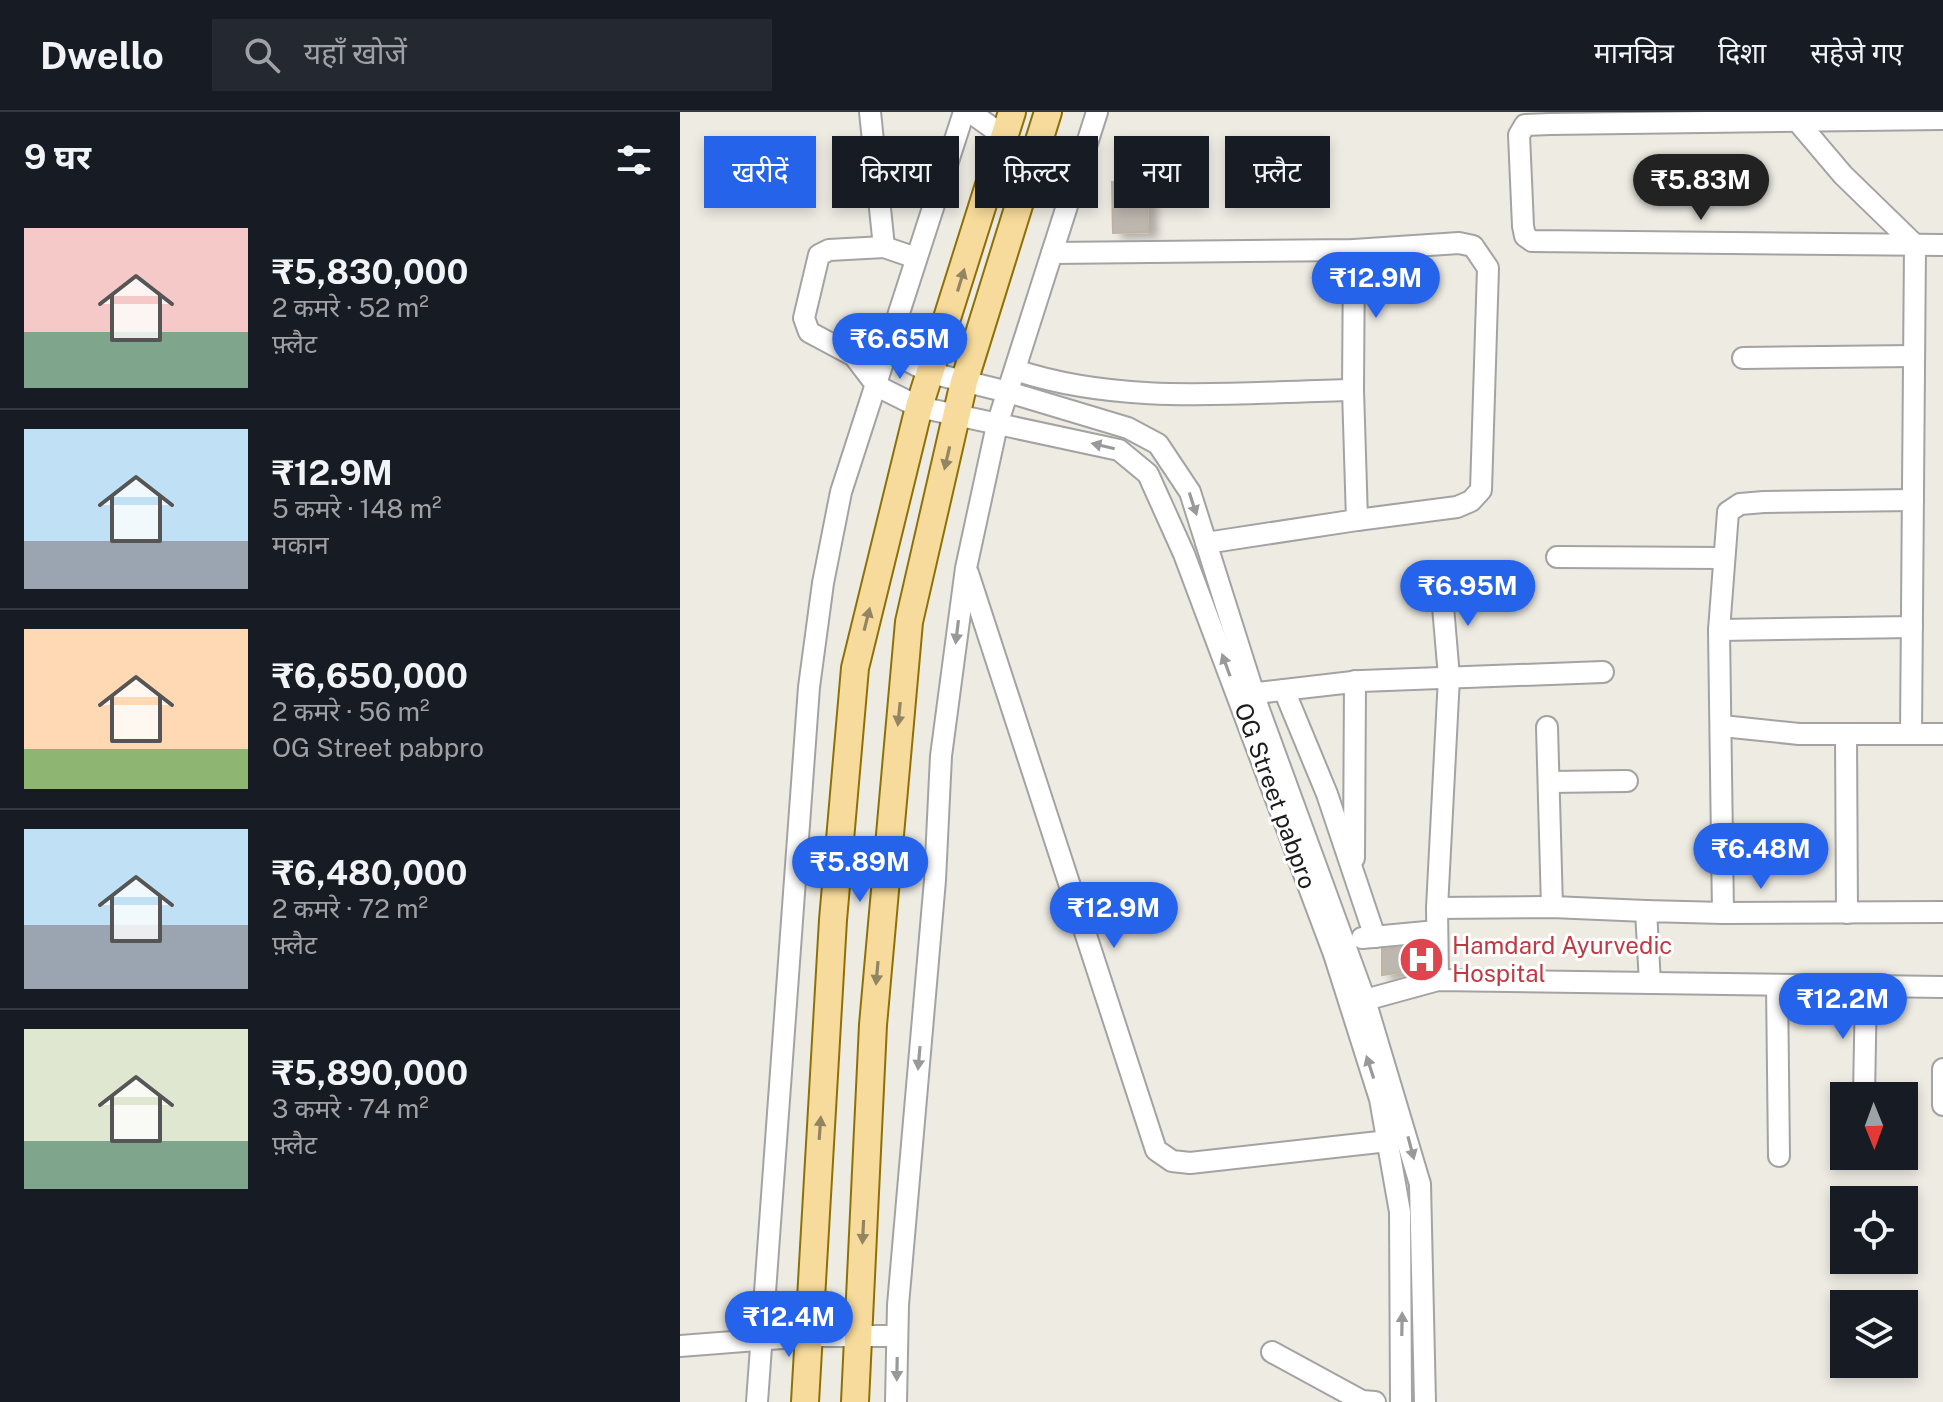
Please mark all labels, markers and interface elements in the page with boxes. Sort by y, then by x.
search box [212,19,772,91]
text: Dwello [40,33,164,78]
icon: search [240,33,284,77]
text: यहाँ खोजें [304,35,407,71]
text: मानचित्र [1594,36,1674,69]
text: दिशा [1718,36,1766,69]
text: सहेजे गए [1810,36,1903,69]
chip: खरीदें [704,136,816,208]
chip: किराया [832,136,959,208]
chip: फ़िल्टर [975,136,1098,208]
chip: नया [1114,136,1209,208]
chip: फ़्लैट [1225,136,1330,208]
text: 9 घर [24,137,91,177]
icon: filters [612,138,656,182]
pin: ₹5.83M [1636,154,1766,222]
text: ₹5.83M [1651,164,1751,195]
text: ₹5,830,000 [272,252,468,292]
pin: ₹12.9M [1311,252,1441,320]
icon: home [88,260,184,356]
text: ₹12.9M [1330,262,1422,293]
one-way arrow [955,267,968,291]
text: 2 कमरे · 52 m² [272,292,429,323]
pin: ₹6.65M [835,313,965,381]
text: ₹6.65M [850,323,950,354]
text: फ़्लैट [272,328,317,359]
one-way arrow [1091,439,1116,452]
one-way arrow [940,446,953,471]
text: ₹12.9M [272,453,393,493]
icon: home [88,461,184,557]
one-way arrow [1188,492,1200,516]
text: 5 कमरे · 148 m² [272,493,442,524]
text: मकान [272,529,329,560]
pin: ₹6.95M [1403,560,1533,628]
text: ₹6.95M [1418,570,1518,601]
one-way arrow [861,607,874,632]
one-way arrow [950,620,963,645]
one-way arrow [1219,652,1232,676]
text: ₹6,650,000 [272,656,468,696]
icon: home [88,661,184,757]
text: 2 कमरे · 56 m² [272,696,430,727]
street label: OG Street pabpro [1229,699,1323,892]
one-way arrow [893,701,906,726]
text: OG Street pabpro [272,732,484,763]
pin: ₹6.48M [1696,823,1826,891]
text: ₹6.48M [1711,833,1811,864]
pin: ₹5.89M [795,836,925,904]
text: ₹5.89M [810,846,910,877]
text: ₹6,480,000 [272,853,468,893]
icon: home [88,861,184,957]
pin: ₹12.9M [1049,882,1179,950]
text: ₹12.9M [1068,892,1160,923]
text: 2 कमरे · 72 m² [272,893,428,924]
text: फ़्लैट [272,929,317,960]
place label: Hamdard Ayurvedic Hospital [1452,931,1672,987]
hospital icon: Hamdard Ayurvedic Hospital [1397,936,1445,984]
one-way arrow [870,961,883,986]
pin: ₹12.2M [1778,973,1908,1041]
text: ₹12.2M [1797,983,1889,1014]
one-way arrow [912,1046,925,1071]
text: ₹5,890,000 [272,1053,468,1093]
one-way arrow [1363,1055,1376,1079]
icon: home [88,1061,184,1157]
north arrow [1830,1082,1918,1170]
map controls [1830,1082,1918,1378]
text: 3 कमरे · 74 m² [272,1093,429,1124]
one-way arrow [814,1115,827,1140]
text: फ़्लैट [272,1129,317,1160]
one-way arrow [1405,1135,1417,1160]
button: locate [1830,1186,1918,1274]
one-way arrow [857,1220,870,1245]
button: layers [1830,1290,1918,1378]
pin: ₹12.4M [724,1291,854,1359]
text: ₹12.4M [743,1301,835,1332]
one-way arrow [1396,1311,1408,1336]
one-way arrow [891,1357,903,1382]

